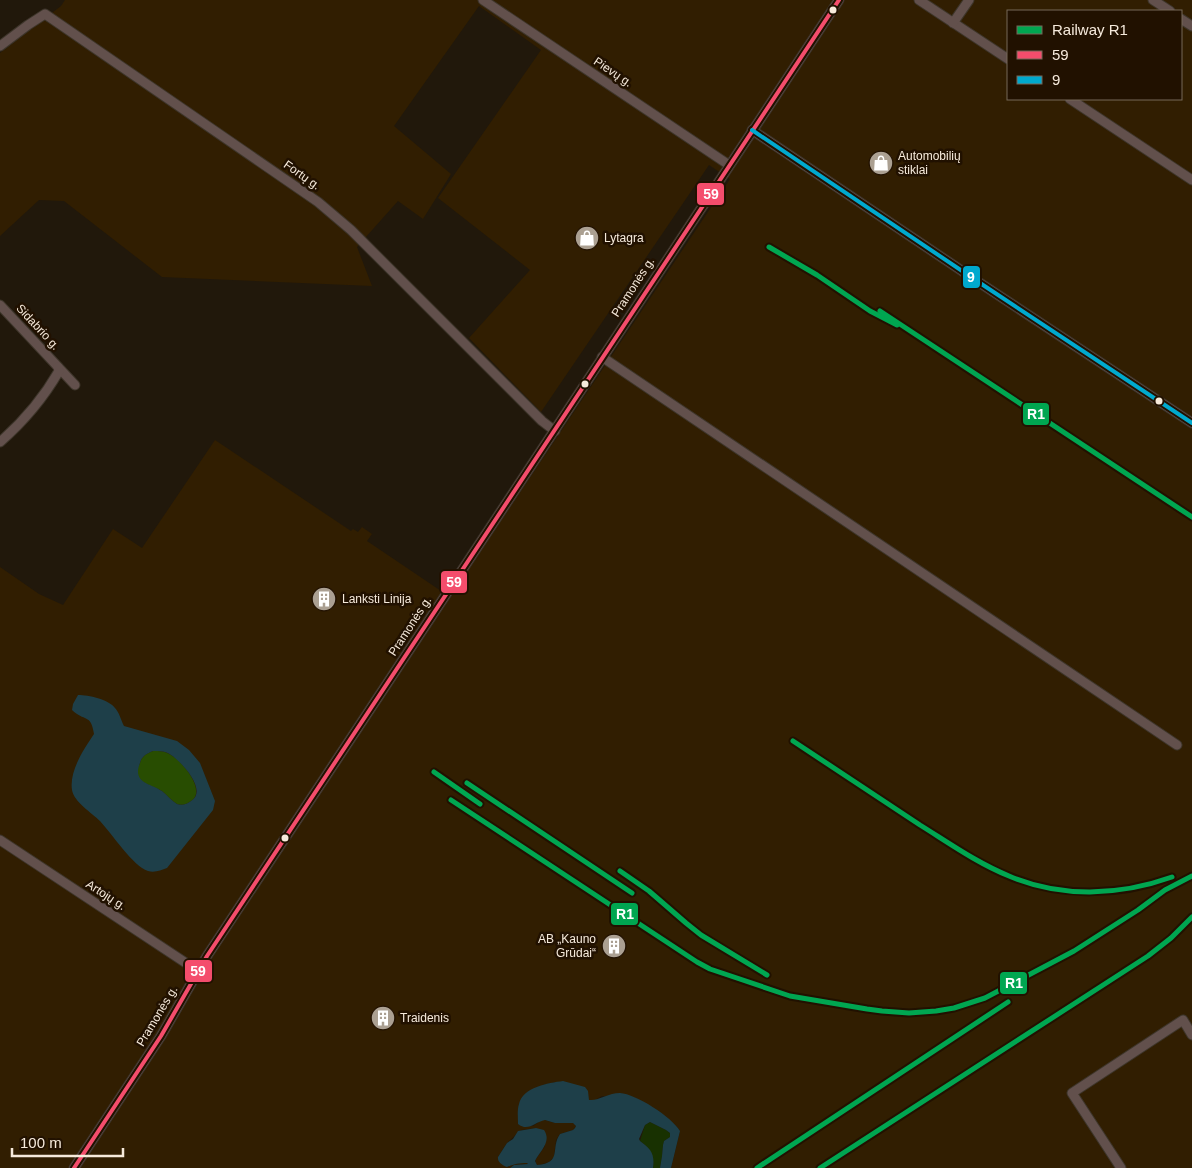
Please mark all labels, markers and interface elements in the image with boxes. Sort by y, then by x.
unlabelled marker [828,5,838,15]
legend [1007,10,1182,100]
text: Railway R1 [1052,21,1128,38]
text: 59 [1052,46,1069,63]
street label: Pievų g. [591,54,635,90]
text: 9 [1052,71,1060,88]
place label: Automobilių stiklai [898,149,961,177]
shop icon: Automobilių stiklai [868,150,894,176]
street label: Fortų g. [281,157,323,193]
line badge: 59 [696,182,725,206]
text: 59 [703,186,719,202]
shop icon: Lytagra [574,225,600,251]
place label: Lytagra [604,231,644,245]
street label: Pramonės g. [609,255,657,319]
line badge: 9 [962,265,981,289]
text: 9 [967,269,975,285]
street label: Sidabrio g. [13,301,63,353]
unlabelled marker [580,379,590,389]
unlabelled marker [1154,396,1164,406]
line badge: R1 [1022,402,1050,426]
text: R1 [1027,406,1045,422]
line badge: 59 [440,570,468,594]
text: 59 [446,574,462,590]
building icon: Lanksti Linija [311,586,337,612]
place label: Lanksti Linija [342,592,412,606]
street label: Pramonės g. [386,594,434,658]
unlabelled marker [280,833,290,843]
street label: Artojų g. [83,877,129,913]
line badge: R1 [610,902,639,926]
text: R1 [616,906,634,922]
place label: AB „Kauno Grūdai“ [538,932,596,960]
building icon: AB „Kauno Grūdai“ [601,933,627,959]
line badge: 59 [184,959,213,983]
text: 59 [190,963,206,979]
line badge: R1 [999,971,1028,995]
text: R1 [1005,975,1023,991]
street label: Pramonės g. [133,983,181,1049]
building icon: Traidenis [370,1005,396,1031]
place label: Traidenis [400,1011,449,1025]
scale bar [12,1126,124,1158]
text: 100 m [20,1134,62,1151]

